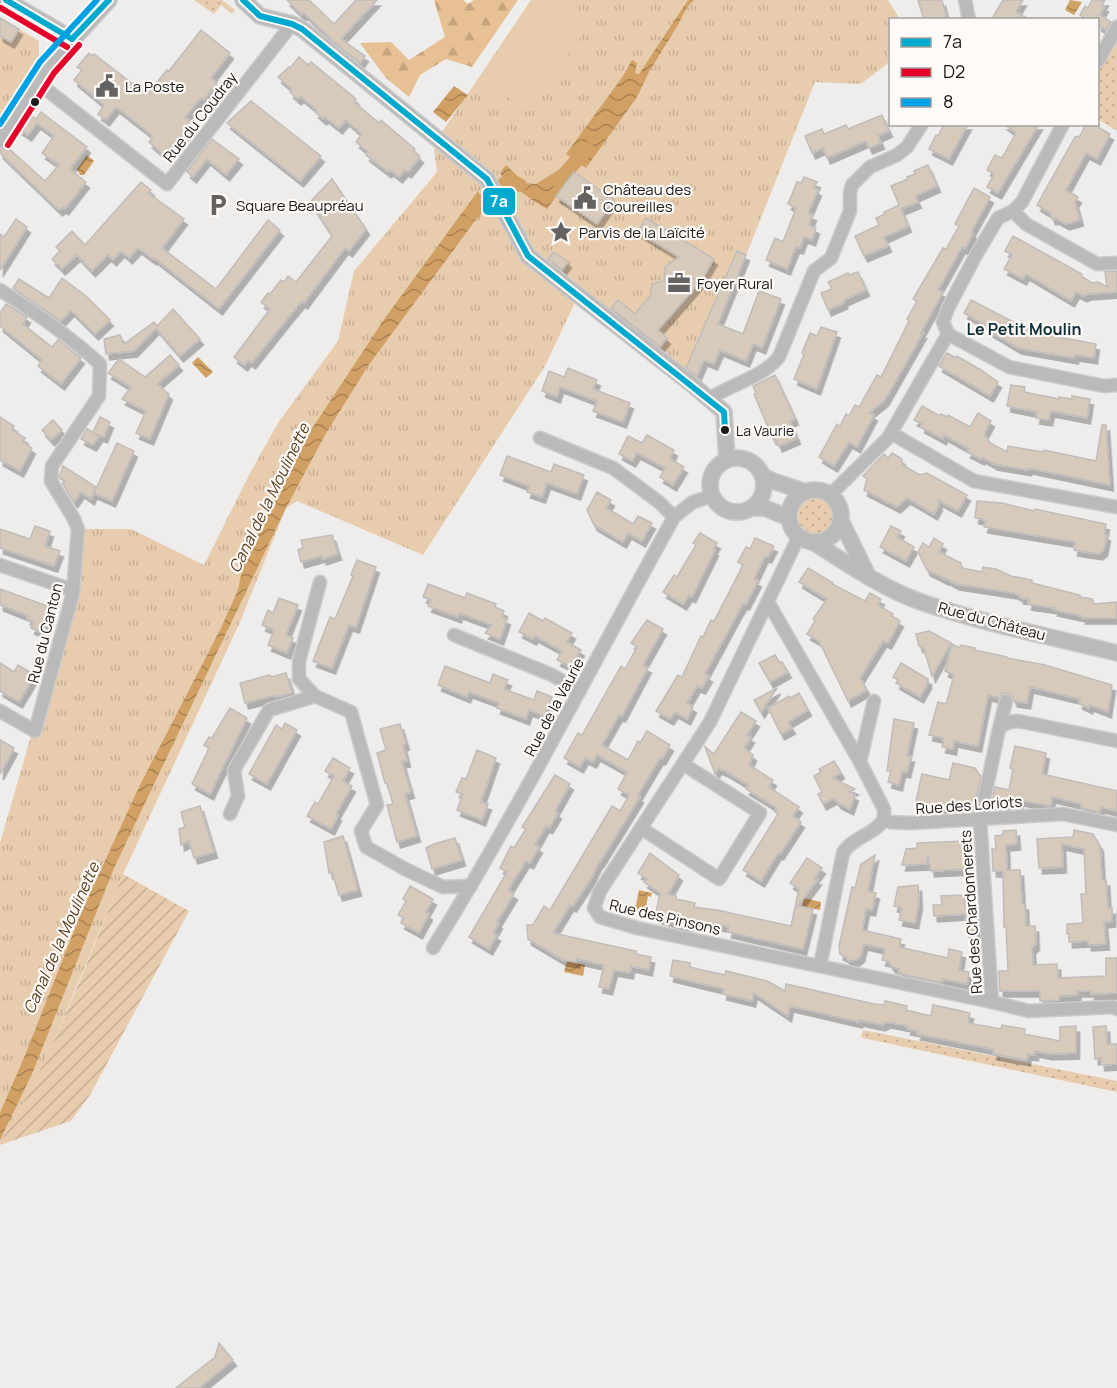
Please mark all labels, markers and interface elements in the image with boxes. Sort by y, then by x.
legend [889,18,1099,126]
text: 7a [943,29,962,53]
text: D2 [943,59,965,83]
street label: Rue du Coudray [158,67,242,167]
public building icon: La Poste [94,73,120,99]
place label: La Poste [125,76,184,97]
text: 8 [943,89,953,113]
unlabelled marker [29,96,41,108]
place label: Château des Coureilles [603,179,691,217]
public building icon: Château des Coureilles [572,185,598,211]
line badge: 7a [482,187,516,216]
text: 7a [490,190,508,212]
parking icon: Square Beaupréau [205,192,231,218]
place label: Square Beaupréau [236,195,364,216]
place icon: Parvis de la Laïcité [548,219,574,245]
place label: Parvis de la Laïcité [579,222,705,243]
office icon: Foyer Rural [666,270,692,296]
place label: Foyer Rural [697,273,773,294]
district label: Le Petit Moulin [966,318,1082,340]
water label: Canal de la Moulinette [223,418,315,576]
place label: La Vaurie [736,421,794,440]
marker: La Vaurie [719,424,731,436]
street label: Rue du Canton [22,581,68,685]
street label: Rue du Château [936,597,1048,645]
street label: Rue de la Vaurie [519,654,589,760]
street label: Rue des Loriots [915,791,1023,819]
street label: Rue des Chardonnerets [955,829,987,995]
water label: Canal de la Moulinette [18,857,105,1017]
street label: Rue des Pinsons [607,894,723,940]

